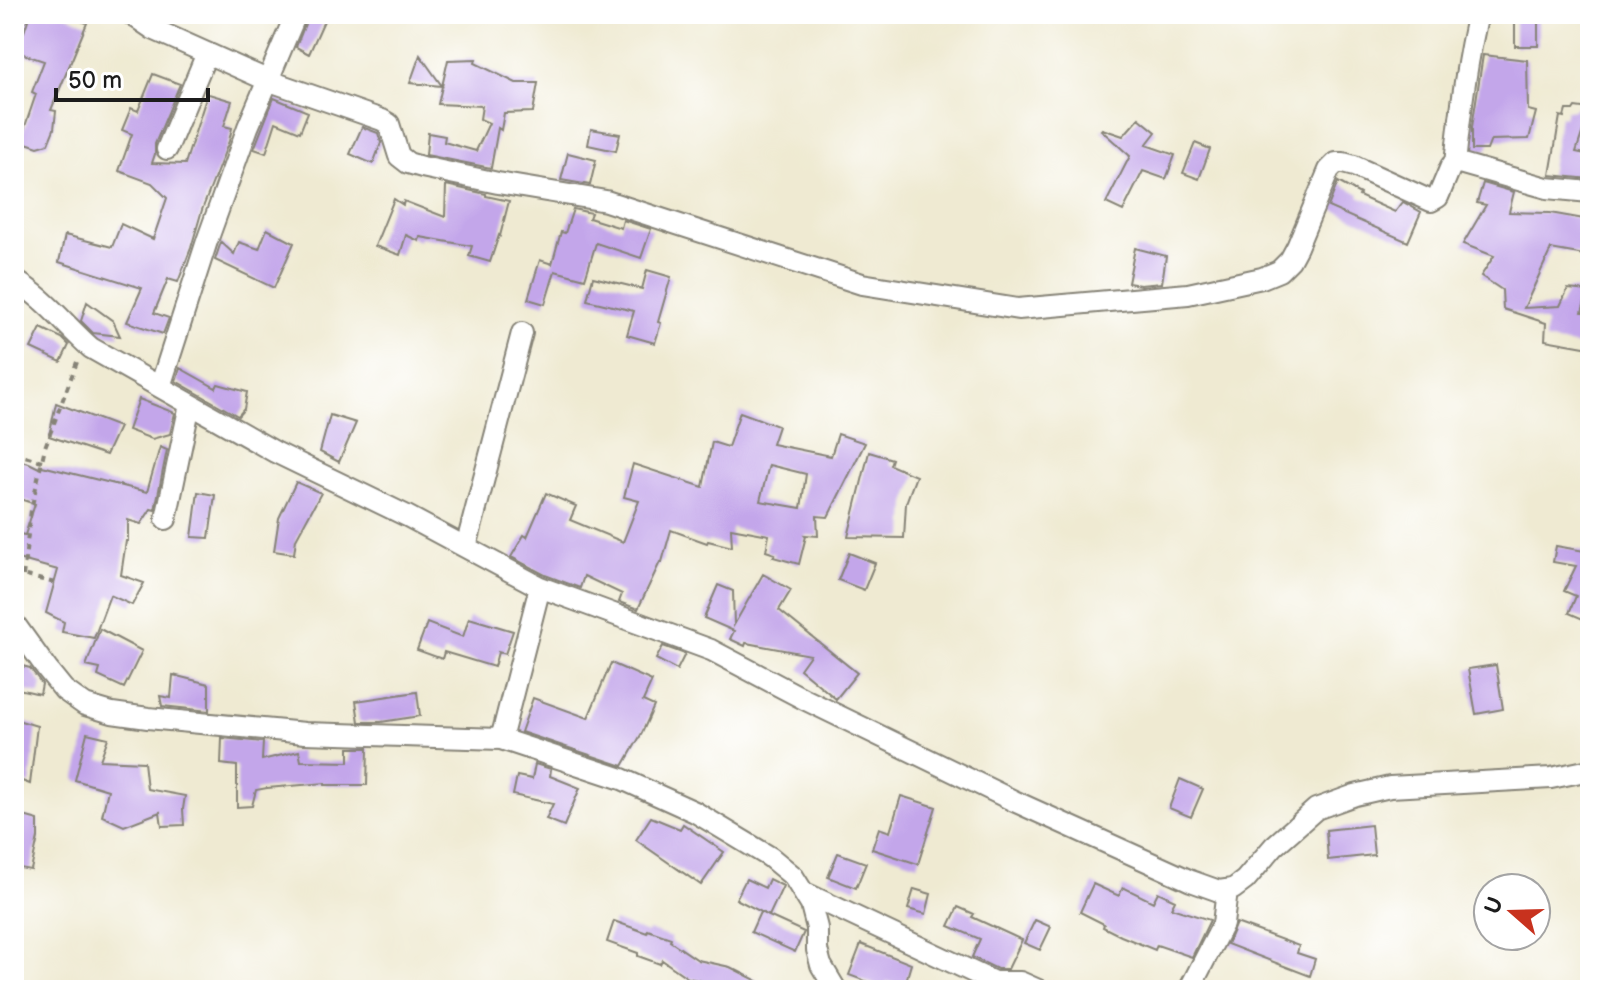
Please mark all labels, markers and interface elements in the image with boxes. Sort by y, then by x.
scale bar [56,52,208,102]
text: 50 m [68,66,122,95]
north arrow [1472,872,1552,952]
text: U [1479,894,1510,918]

